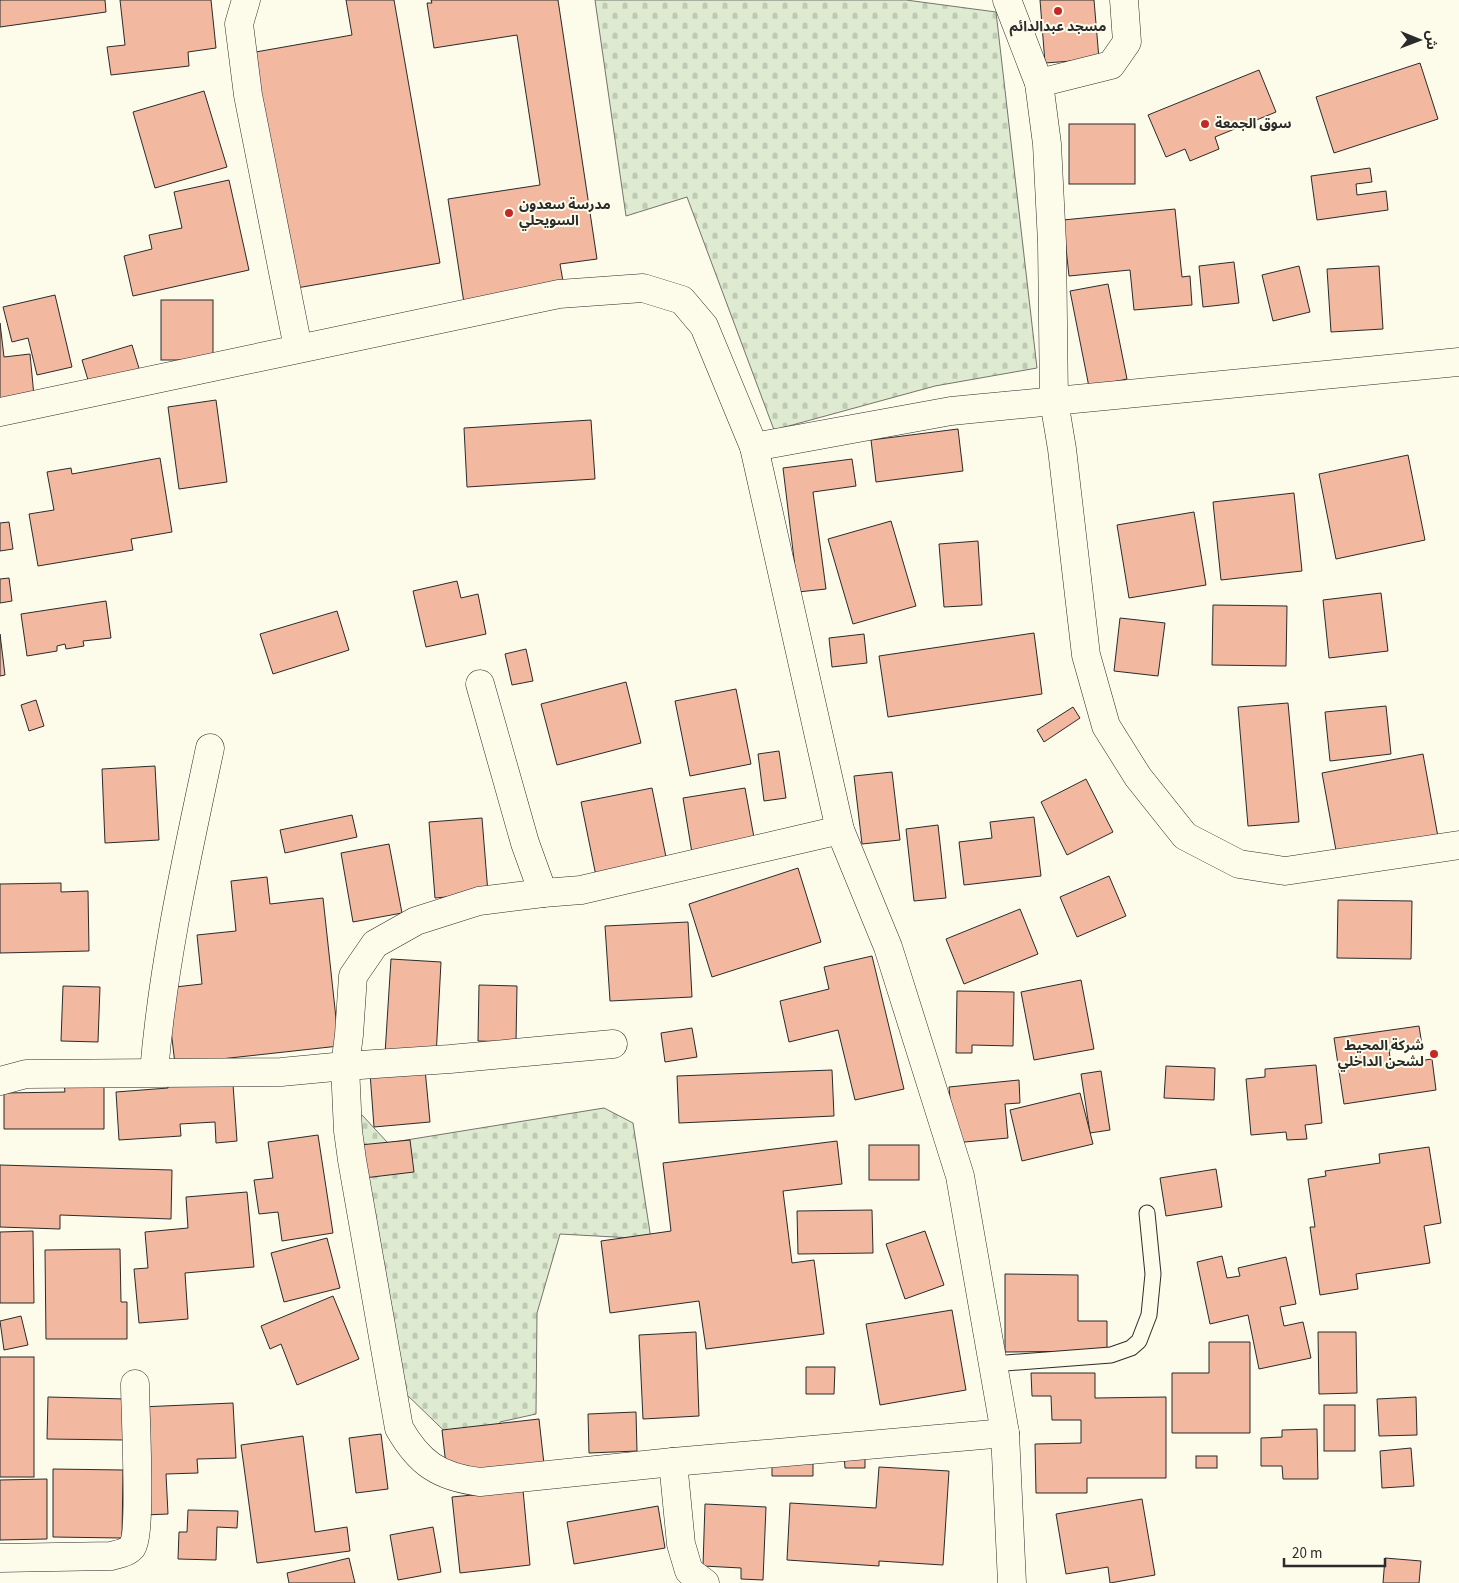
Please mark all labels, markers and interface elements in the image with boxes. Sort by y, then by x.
marker: مسجد عبدالدائم [1052,5,1064,17]
north arrow [1394,15,1444,65]
place label: مسجد عبدالدائم [1009,17,1107,37]
text: ش [1421,30,1441,50]
place label: سوق الجمعة [1215,114,1291,134]
marker: سوق الجمعة [1199,118,1211,130]
place label: مدرسة سعدون السويحلي [519,195,611,231]
marker: مدرسة سعدون السويحلي [503,207,515,219]
place label: شركة المحيط لشحن الداخلي [1338,1036,1424,1072]
marker: شركة المحيط لشحن الداخلي [1428,1048,1440,1060]
scale bar [1284,1536,1385,1568]
text: 20 m [1292,1543,1322,1564]

